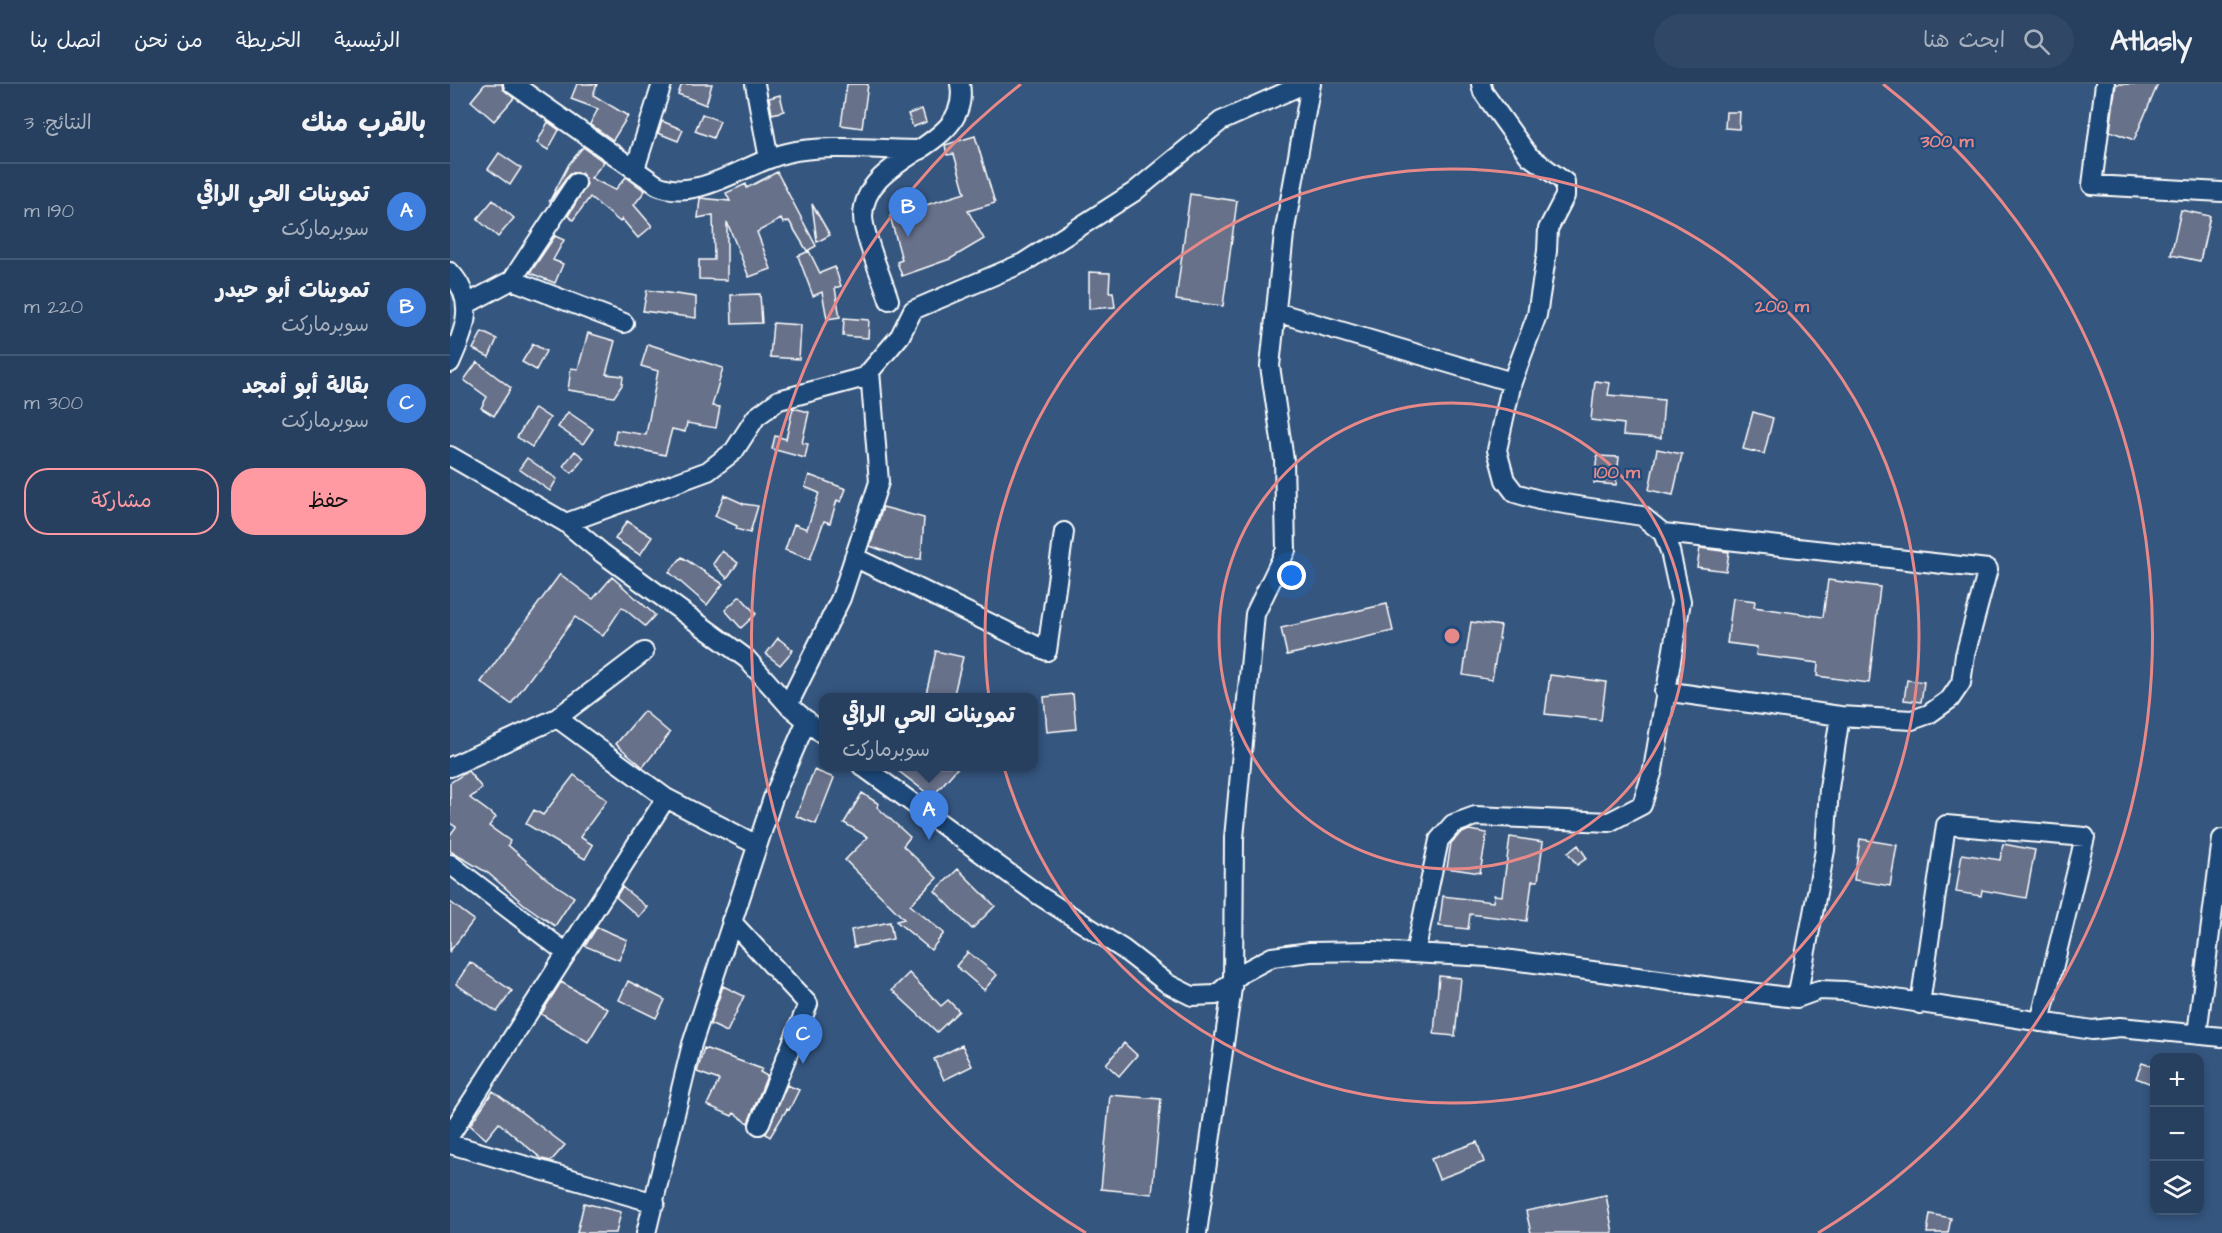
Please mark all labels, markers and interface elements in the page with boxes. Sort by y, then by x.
search box [1654,14,2074,68]
text: Atlasly [2110,22,2192,61]
text: ابحث هنا [1923,25,2005,56]
icon: search [2020,25,2053,58]
text: اتصل بنا [30,26,101,55]
text: من نحن [134,26,203,55]
text: الخريطة [236,26,301,55]
text: الرئيسية [334,26,400,55]
text: بالقرب منك [302,105,426,141]
text: النتائج: 3 [24,109,92,137]
text: 300 m [1919,129,1975,154]
text: تموينات الحي الراقي [196,179,369,210]
pin: B [888,188,928,237]
text: 190 m [24,197,74,225]
text: A [400,197,413,225]
text: سوبرماركت [281,215,369,243]
text: تموينات أبو حيدر [216,275,369,306]
text: 220 m [24,293,83,321]
text: B [399,293,414,321]
text: 200 m [1754,294,1810,319]
text: سوبرماركت [281,311,369,339]
text: بقالة أبو أمجد [242,371,369,402]
text: 300 m [24,389,83,417]
text: C [399,389,414,417]
text: سوبرماركت [281,407,369,435]
text: 100 m [1594,460,1641,485]
button: مشاركة [24,468,219,535]
button: حفظ [231,468,426,535]
your location [1277,561,1306,590]
centre of rings [1442,626,1462,646]
popup [819,693,1038,771]
text: تموينات الحي الراقي [842,700,1015,731]
text: سوبرماركت [842,736,930,764]
pin: A [910,790,948,840]
pin: C [784,1014,822,1064]
map controls [2150,1053,2204,1215]
button: + [2150,1053,2204,1107]
button: − [2150,1107,2204,1161]
button: layers [2150,1161,2204,1215]

